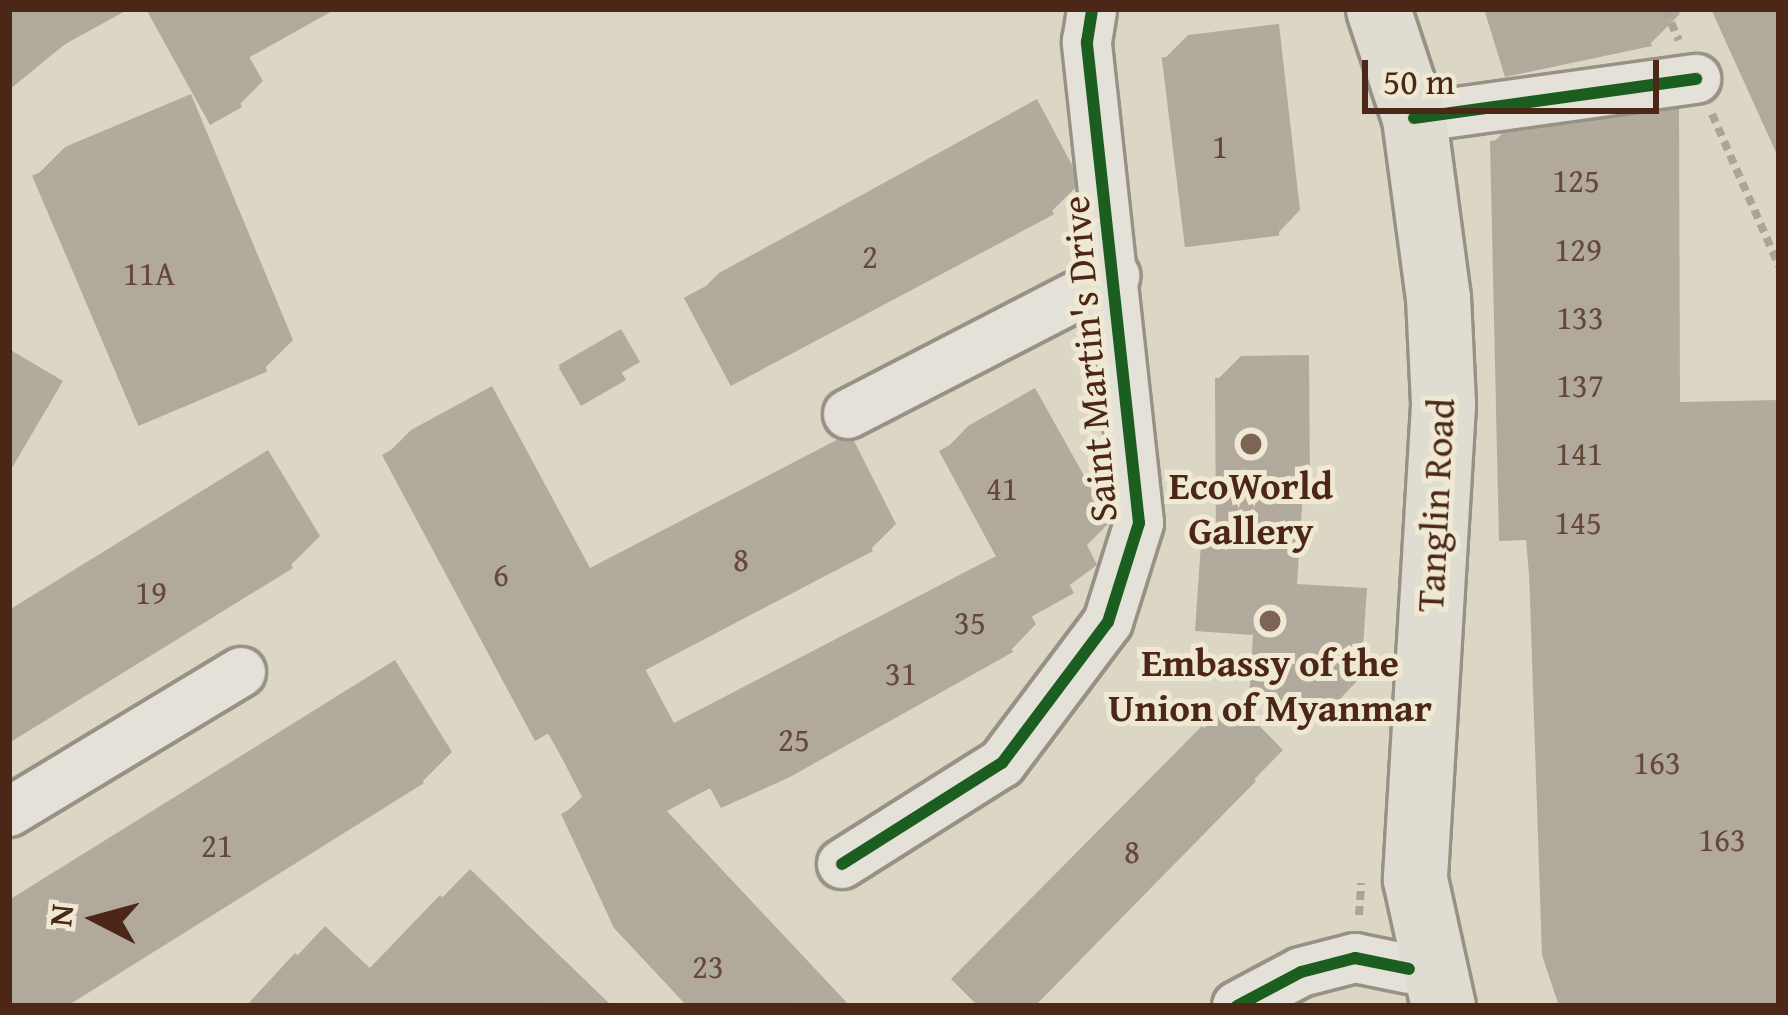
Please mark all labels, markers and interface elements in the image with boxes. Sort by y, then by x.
scale bar [1368,36,1665,110]
text: 50 m [1383,54,1455,107]
house number: 1 [1212,127,1228,167]
house number: 125 [1552,161,1600,201]
street label: Saint Martin's Drive [1051,194,1127,524]
house number: 129 [1554,230,1602,270]
house number: 2 [862,237,878,277]
house number: 11A [123,254,175,294]
house number: 133 [1556,298,1604,338]
house number: 137 [1556,366,1604,406]
street label: Tanglin Road [1406,397,1464,613]
marker: EcoWorld Gallery [1238,431,1264,457]
house number: 141 [1555,434,1603,474]
place label: EcoWorld Gallery [1169,463,1333,554]
house number: 41 [986,469,1018,509]
house number: 145 [1554,503,1602,543]
house number: 8 [733,540,749,580]
house number: 6 [493,555,509,595]
house number: 19 [135,573,167,613]
house number: 35 [954,603,986,643]
marker: Embassy of the Union of Myanmar [1257,608,1283,634]
place label: Embassy of the Union of Myanmar [1108,640,1432,731]
house number: 31 [885,654,917,694]
house number: 25 [778,720,810,760]
house number: 163 [1633,743,1681,783]
house number: 163 [1698,820,1746,860]
house number: 21 [201,826,233,866]
house number: 8 [1124,832,1140,872]
north arrow [36,859,156,979]
text: N [35,902,85,929]
house number: 23 [692,947,724,987]

